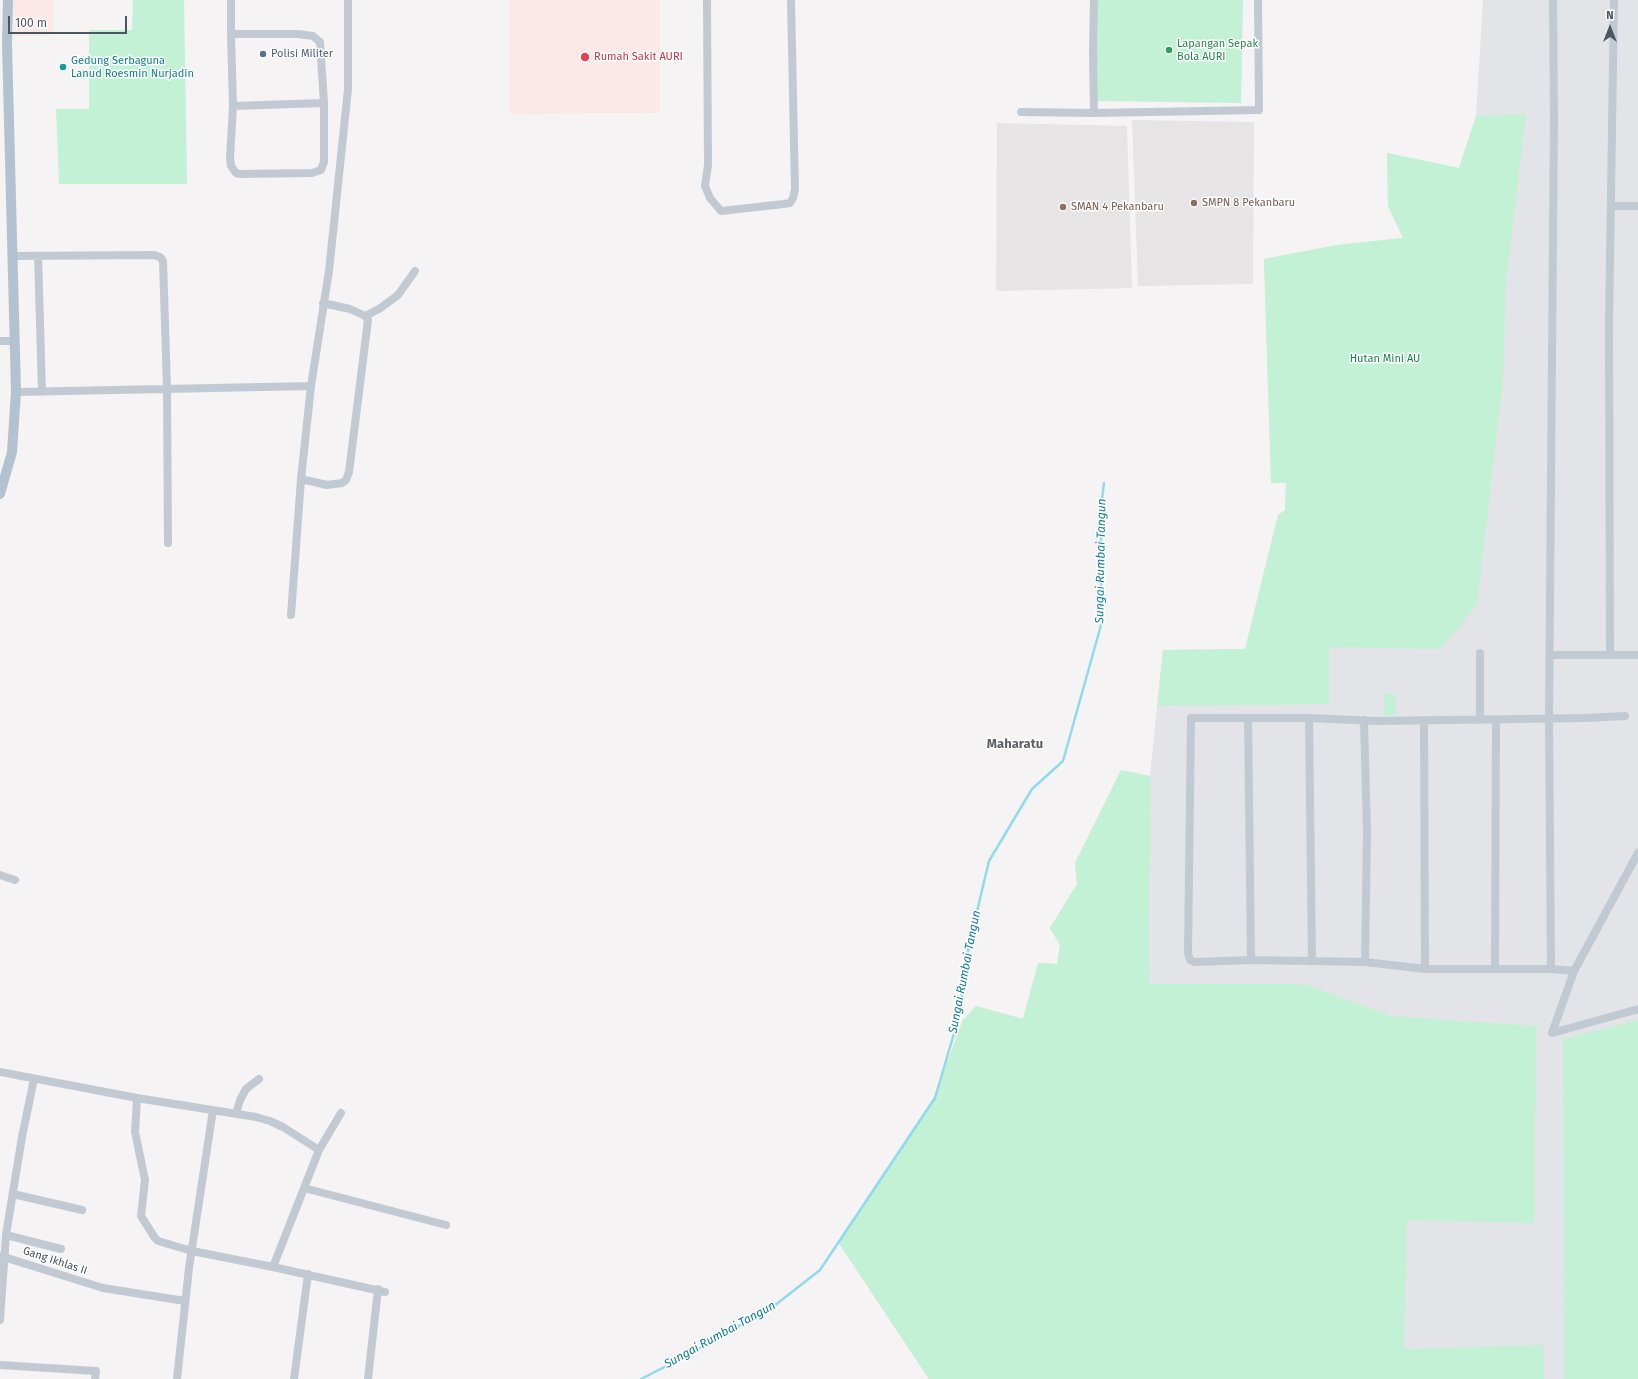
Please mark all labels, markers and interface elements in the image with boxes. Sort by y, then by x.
scale bar [10,8,129,34]
north arrow [1590,8,1630,48]
text: N [1606,9,1614,22]
text: 100 m [15,16,47,30]
place label: Lapangan Sepak Bola AURI [1177,37,1258,63]
marker: Lapangan Sepak Bola AURI [1164,45,1174,55]
place label: Polisi Militer [271,47,333,61]
marker: Polisi Militer [258,49,268,59]
place label: Rumah Sakit AURI [594,50,683,64]
marker: Rumah Sakit AURI [579,51,591,63]
place label: Gedung Serbaguna Lanud Roesmin Nurjadin [71,54,194,80]
marker: Gedung Serbaguna Lanud Roesmin Nurjadin [58,62,68,72]
place label: SMPN 8 Pekanbaru [1202,196,1295,210]
marker: SMPN 8 Pekanbaru [1189,198,1199,208]
place label: SMAN 4 Pekanbaru [1071,200,1164,214]
marker: SMAN 4 Pekanbaru [1058,202,1068,212]
park label: Hutan Mini AU [1350,352,1420,366]
water label: Sungai Rumbai Tangun [1093,498,1109,624]
district label: Maharatu [987,736,1043,752]
water label: Sungai Rumbai Tangun [946,909,984,1035]
street label: Gang Ikhlas II [21,1244,89,1278]
water label: Sungai Rumbai Tangun [662,1298,778,1372]

